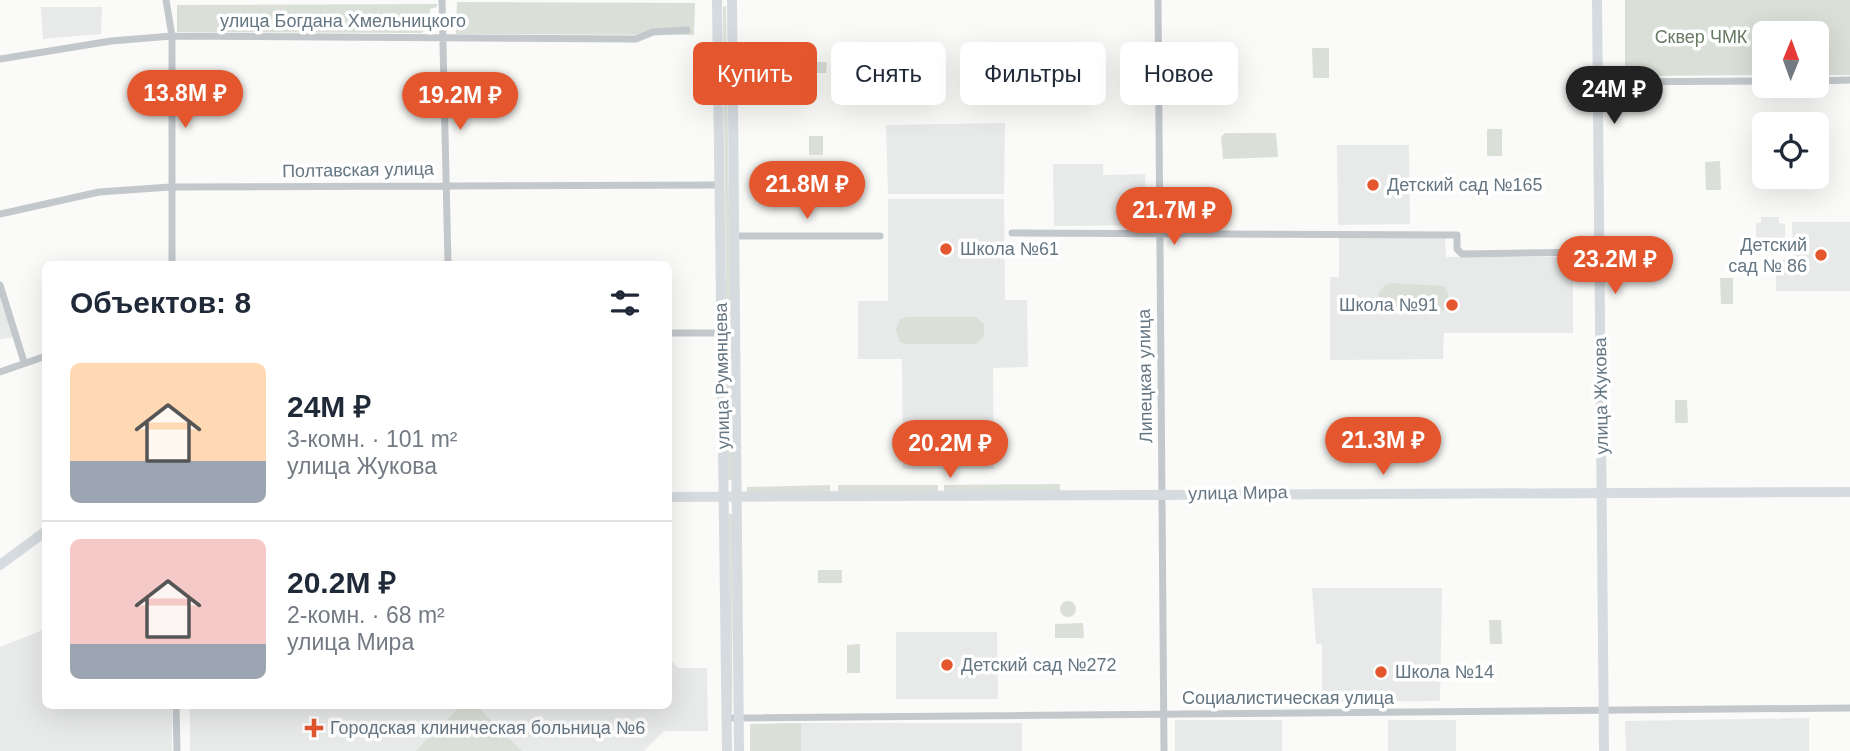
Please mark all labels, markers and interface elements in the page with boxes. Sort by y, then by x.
street label: улица Богдана Хмельницкого [220,11,466,31]
north arrow [1752,21,1829,98]
map controls [1752,21,1829,189]
park label: Сквер ЧМК [1655,27,1748,47]
chip: Купить [693,42,817,105]
chip: Снять [831,42,946,105]
chip: Фильтры [960,42,1106,105]
chip: Новое [1120,42,1238,105]
pin: 24M ₽ [1565,66,1663,126]
pin: 13.8M ₽ [120,71,250,130]
pin: 19.2M ₽ [395,72,525,132]
text: 24M ₽ [1582,76,1646,102]
text: 13.8M ₽ [143,80,227,106]
text: 19.2M ₽ [418,82,502,108]
button: locate [1752,112,1829,189]
street label: Полтавская улица [282,159,435,181]
pin: 21.8M ₽ [742,162,872,221]
text: 21.8M ₽ [765,171,849,197]
place label: Детский сад №165 [1387,175,1543,195]
marker: Детский сад №165 [1365,177,1381,193]
pin: 21.7M ₽ [1109,188,1239,247]
text: 21.7M ₽ [1132,197,1216,223]
place label: Детский сад № 86 [1728,235,1807,276]
pin: 23.2M ₽ [1550,236,1680,296]
place label: Школа №61 [960,239,1059,259]
marker: Школа №61 [938,241,954,257]
text: 23.2M ₽ [1573,246,1657,272]
marker: Детский сад № 86 [1813,247,1829,263]
icon: filters [606,284,644,322]
text: Объектов: 8 [70,286,251,319]
place label: Школа №91 [1339,295,1438,315]
marker: Школа №91 [1444,297,1460,313]
street label: улица Румянцева [711,301,733,450]
street label: Липецкая улица [1134,308,1156,443]
street label: улица Жукова [1590,336,1612,455]
text: 24M ₽ [287,390,371,423]
icon: home [126,391,210,475]
pin: 21.3M ₽ [1318,418,1448,477]
pin: 20.2M ₽ [885,420,1015,480]
text: 3-комн. · 101 m² [287,426,458,452]
text: 21.3M ₽ [1341,427,1425,453]
text: 20.2M ₽ [908,430,992,456]
text: улица Жукова [287,453,437,479]
street label: улица Мира [1188,482,1289,504]
text: 20.2M ₽ [287,566,396,599]
icon: home [126,567,210,651]
text: 2-комн. · 68 m² [287,602,445,628]
text: улица Мира [287,629,414,655]
place label: Детский сад №272 [961,655,1117,675]
marker: Детский сад №272 [939,657,955,673]
place label: Школа №14 [1395,662,1494,682]
marker: Школа №14 [1373,664,1389,680]
street label: Социалистическая улица [1182,688,1395,708]
marker: Городская клиническая больница №6 [304,718,324,738]
place label: Городская клиническая больница №6 [330,718,645,738]

